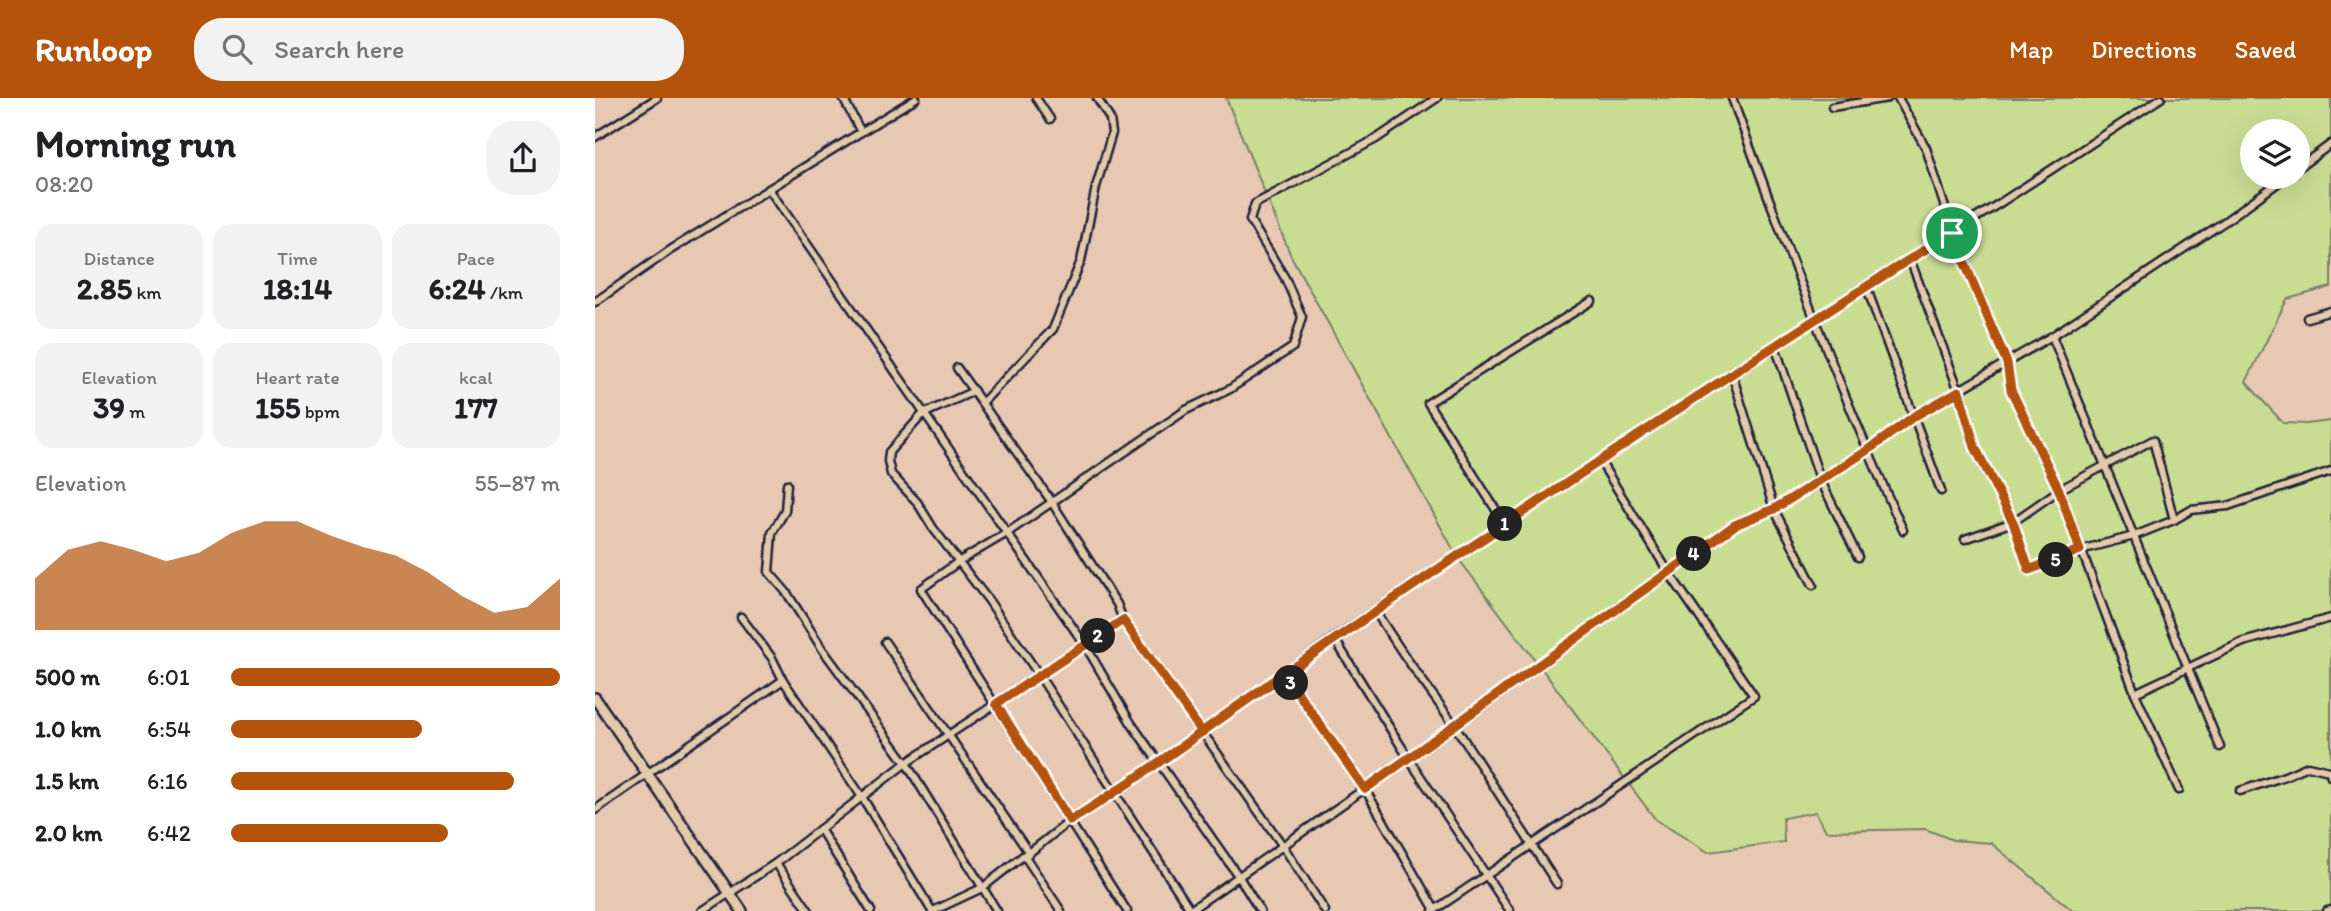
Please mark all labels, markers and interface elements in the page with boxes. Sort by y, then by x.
search box [194,18,684,81]
text: Runloop [35,30,152,69]
icon: search [218,30,256,68]
text: Search here [274,33,405,65]
text: Map [2009,35,2053,64]
text: Directions [2091,35,2197,64]
text: Saved [2235,35,2296,64]
map controls [2240,119,2310,189]
button: layers [2240,119,2310,189]
text: Morning run [35,121,236,167]
button: share [486,121,560,195]
text: 08:20 [35,170,94,198]
pin [1922,203,1982,263]
icon: arrive [1933,214,1971,252]
text: Distance [84,247,155,270]
text: Time [277,247,318,270]
text: Pace [457,247,495,270]
text: 2.85 [77,270,132,307]
text: 18:14 [263,270,332,307]
text: 6:24 [429,270,486,307]
text: km [132,281,162,304]
text: /km [486,281,523,304]
text: Elevation [81,366,157,389]
text: Heart rate [255,366,340,389]
text: kcal [459,366,493,389]
text: 39 [93,389,125,426]
text: 155 [255,389,300,426]
text: 177 [454,389,498,426]
text: m [125,400,145,423]
text: bpm [300,400,340,423]
text: Elevation [35,469,126,497]
text: 55–87 m [474,469,560,497]
pin: 1 [1487,506,1523,542]
text: 1 [1500,512,1509,535]
pin: 4 [1677,536,1711,572]
text: 4 [1688,542,1699,565]
pin: 5 [2039,542,2073,578]
text: 5 [2051,548,2060,571]
pin: 2 [1081,618,1115,654]
text: 2 [1093,624,1103,647]
text: 500 m [35,663,100,691]
text: 6:01 [147,663,190,691]
pin: 3 [1273,666,1309,700]
text: 3 [1285,671,1296,694]
text: 1.0 km [35,715,101,743]
text: 6:54 [147,715,191,743]
text: 1.5 km [35,767,99,795]
text: 6:16 [147,767,188,795]
text: 2.0 km [35,819,103,847]
text: 6:42 [147,819,191,847]

